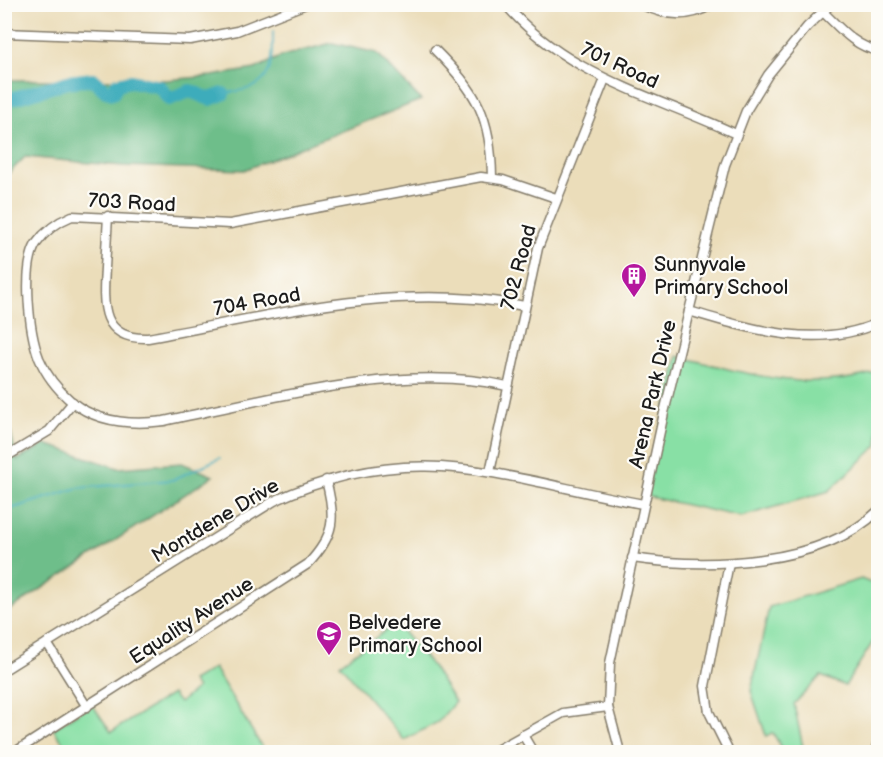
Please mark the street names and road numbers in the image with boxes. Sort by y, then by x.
street label: 701 Road [577,37,662,94]
street label: 703 Road [88,189,176,217]
street label: 702 Road [496,222,542,312]
street label: 704 Road [212,283,302,321]
street label: Arena Park Drive [624,318,682,471]
street label: Montdene Drive [147,473,284,568]
street label: Equality Avenue [125,572,258,670]

